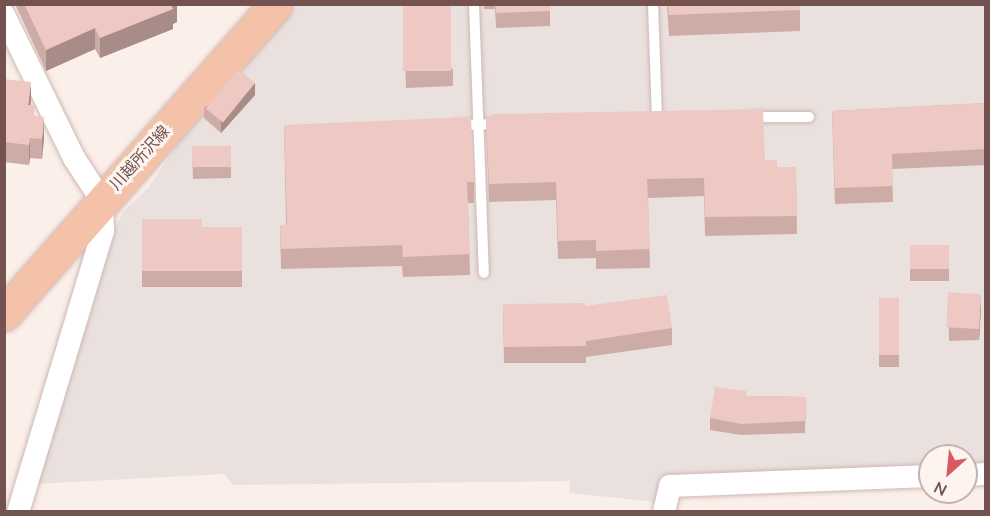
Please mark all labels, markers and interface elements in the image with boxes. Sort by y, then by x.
street label: 川越所沢線 [106,122,174,194]
north arrow [918,444,978,504]
text: N [930,476,951,501]

